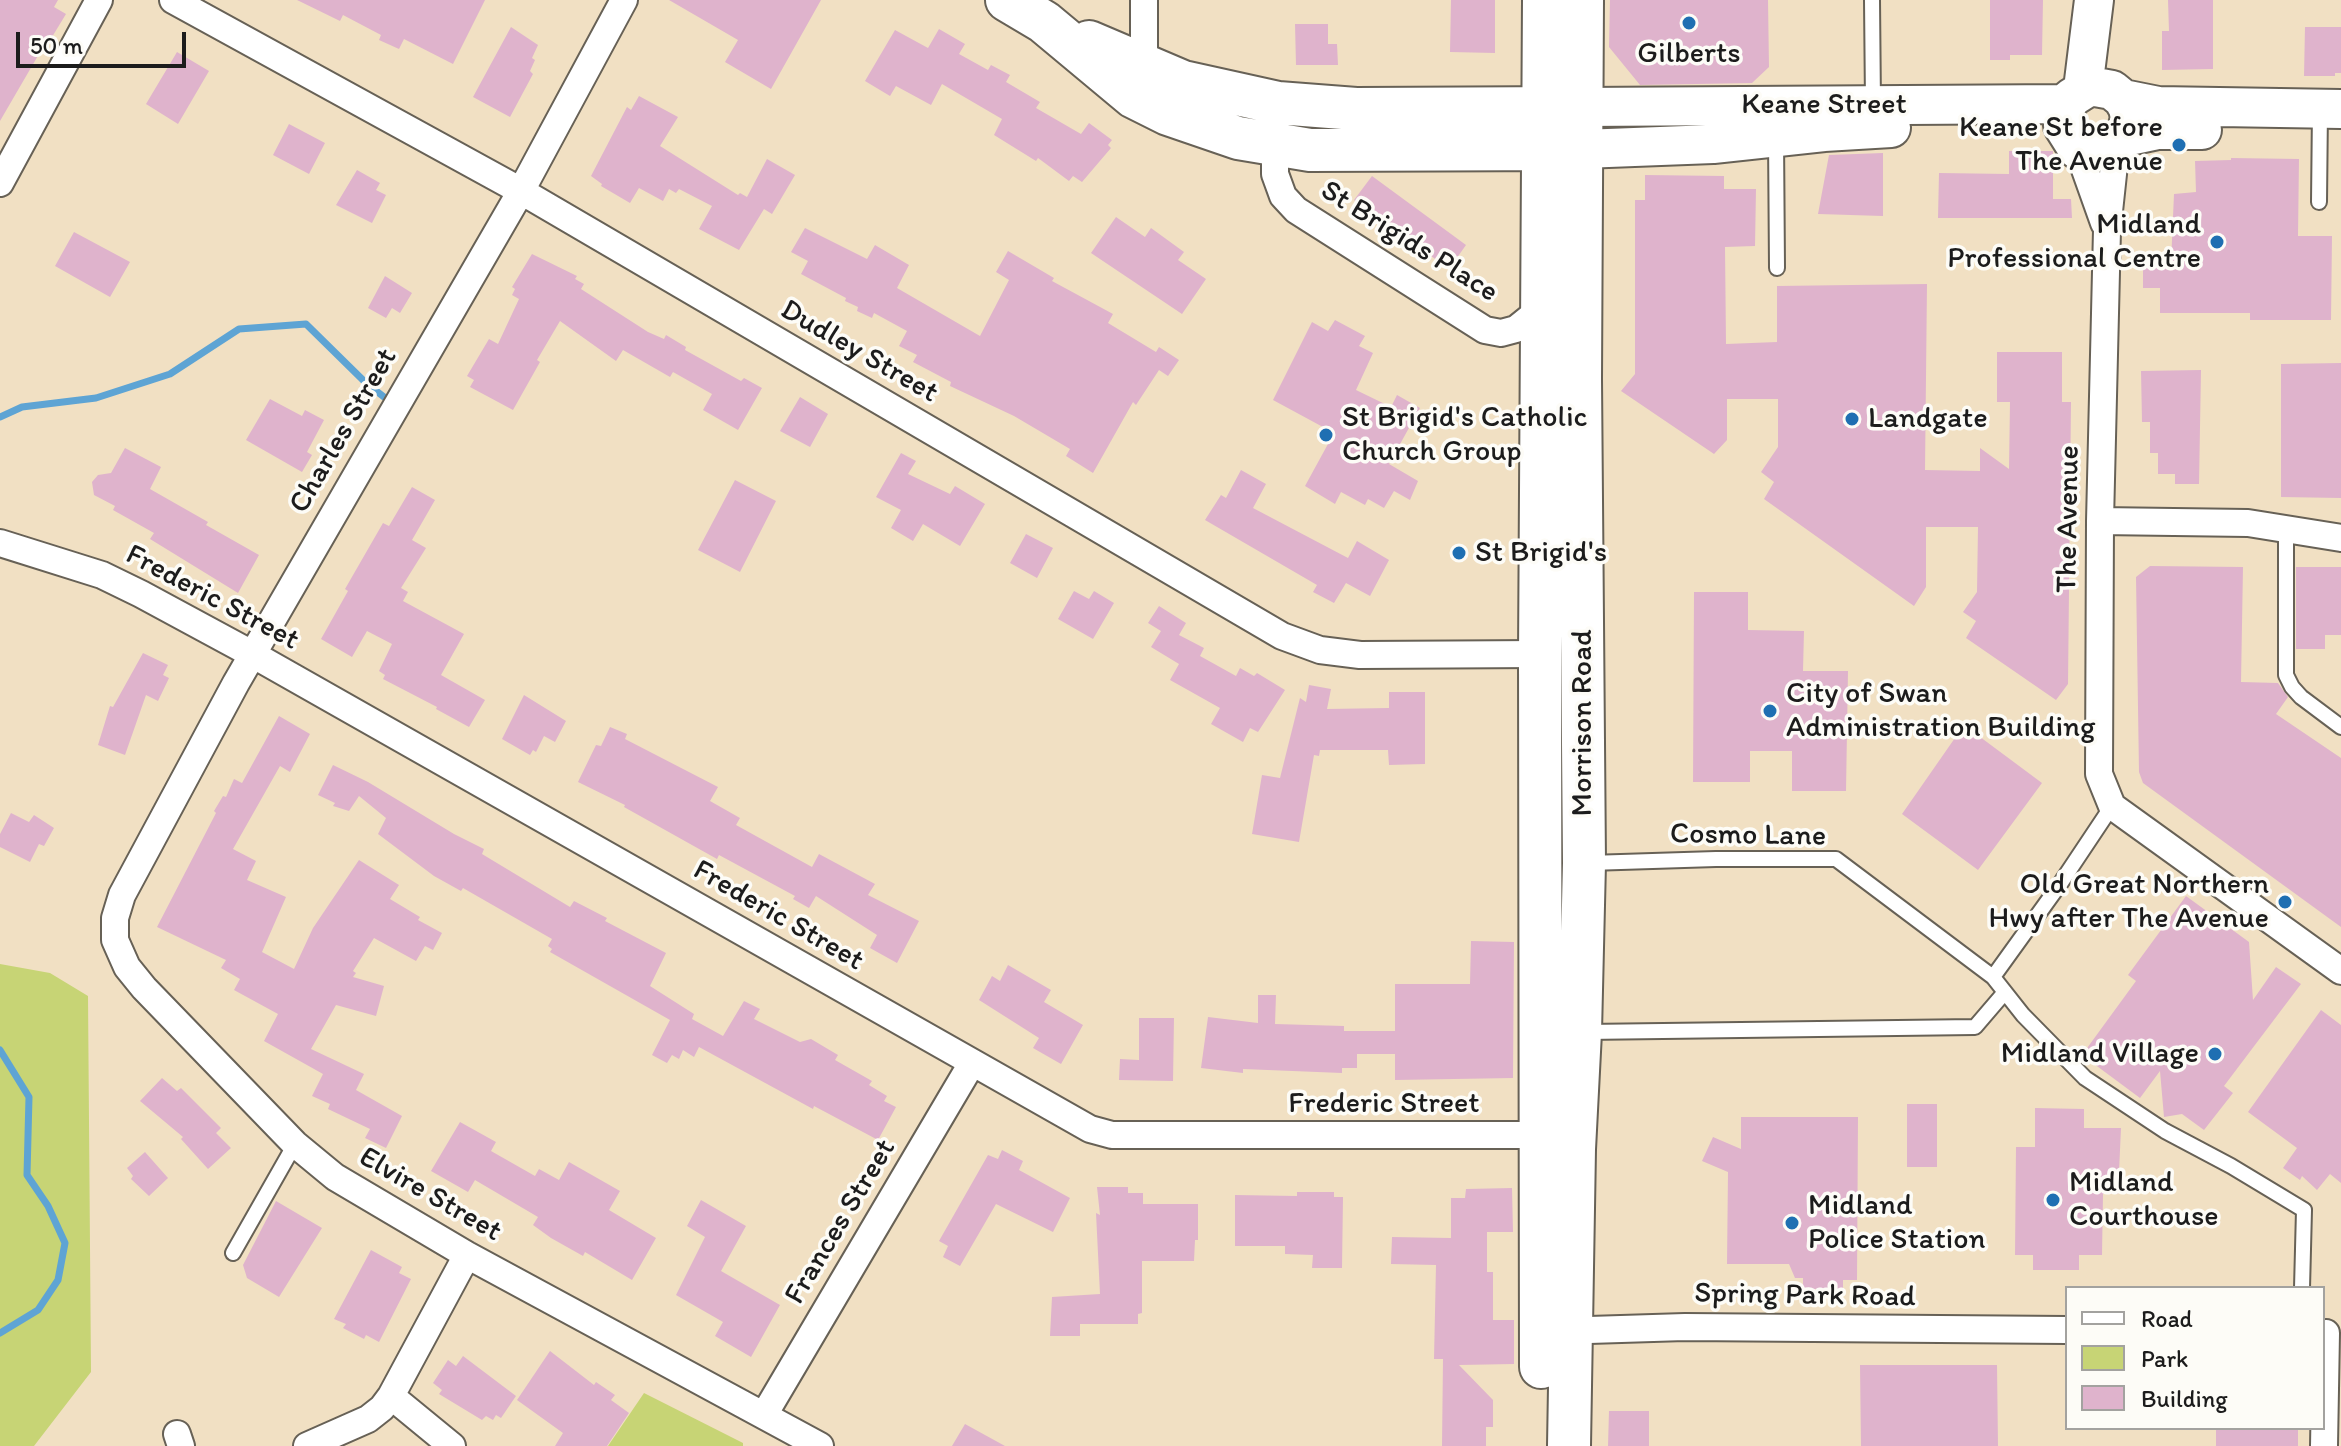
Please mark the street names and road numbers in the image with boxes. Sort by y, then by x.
street label: Keane Street [1741,87,1907,123]
street label: St Brigids Place [1314,173,1504,311]
street label: Dudley Street [774,292,944,412]
street label: Charles Street [282,342,406,520]
street label: The Avenue [2050,445,2088,593]
street label: Frederic Street [119,537,305,659]
street label: Morrison Road [1565,630,1601,816]
street label: Cosmo Lane [1670,817,1826,855]
street label: Frederic Street [686,853,870,979]
street label: Frederic Street [1288,1086,1480,1122]
street label: Frances Street [778,1133,904,1311]
street label: Elvire Street [352,1140,508,1250]
street label: Spring Park Road [1694,1276,1916,1316]

